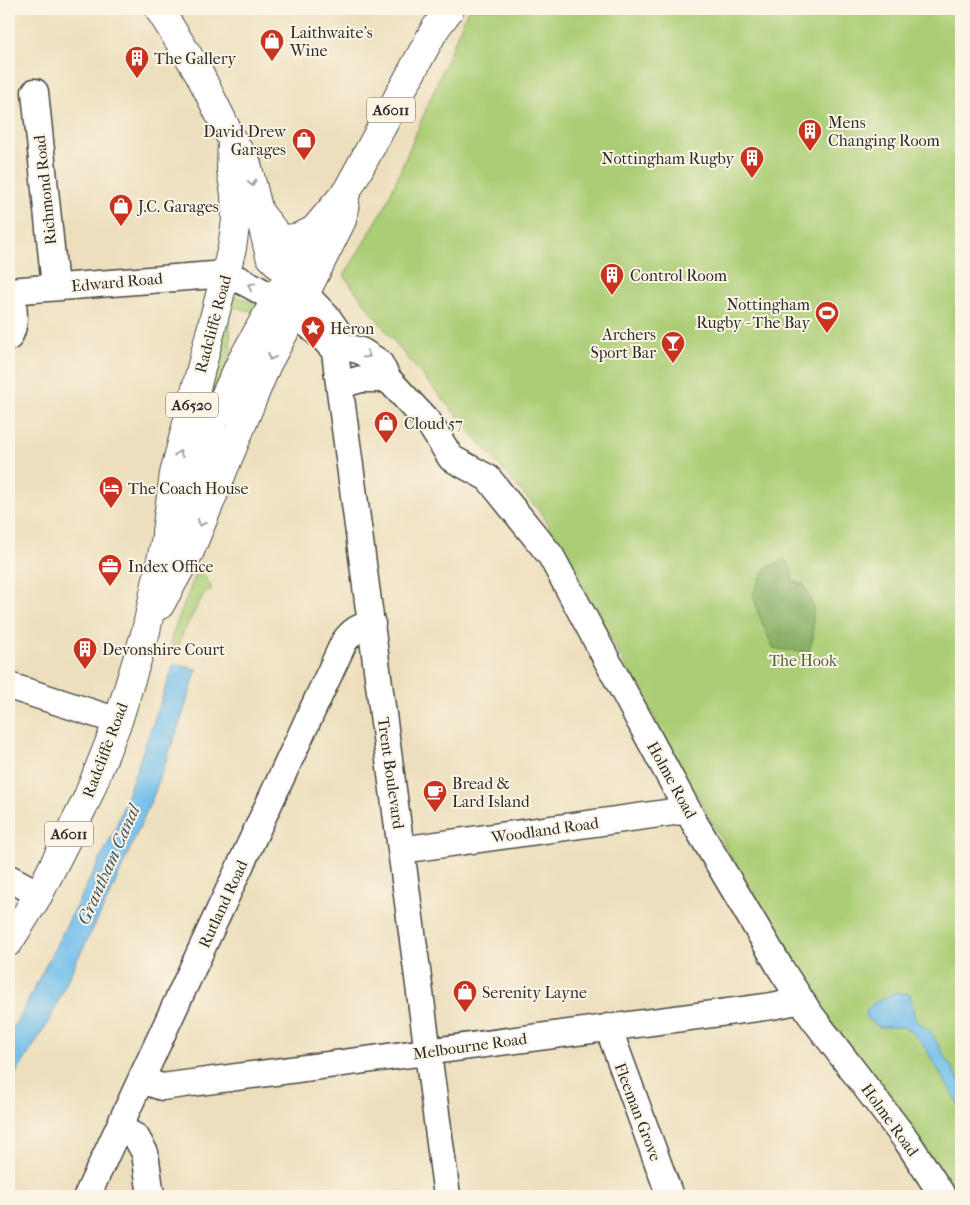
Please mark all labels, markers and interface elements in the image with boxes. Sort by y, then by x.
place label: Laithwaite's Wine [289,23,373,60]
shop icon: Laithwaite's Wine [259,28,285,62]
building icon: The Gallery [124,45,150,79]
place label: The Gallery [154,49,237,68]
road number: A6011 [367,98,415,122]
place label: Mens Changing Room [828,113,941,150]
building icon: Mens Changing Room [797,118,823,152]
place label: David Drew Garages [203,122,287,159]
shop icon: David Drew Garages [291,127,317,161]
street label: Richmond Road [30,134,60,246]
building icon: Nottingham Rugby [739,145,765,179]
place label: Nottingham Rugby [602,149,734,168]
one-way arrow [246,179,257,188]
shop icon: J.C. Garages [108,193,134,227]
place label: J.C. Garages [136,197,219,216]
building icon: Control Room [599,262,625,296]
place label: Control Room [630,266,728,285]
street label: Edward Road [70,269,164,295]
street label: Radcliffe Road [191,273,235,375]
one-way arrow [247,282,256,292]
place label: Nottingham Rugby - The Bay [696,295,811,332]
sports icon: Nottingham Rugby - The Bay [814,300,840,334]
place icon: Heron [300,315,326,349]
place label: Heron [330,319,375,338]
place label: Archers Sport Bar [590,325,656,362]
bar icon: Archers Sport Bar [660,330,686,364]
one-way arrow [362,349,371,359]
one-way arrow [267,352,277,361]
road number: A6520 [166,392,218,418]
shop icon: Cloud 57 [373,410,399,444]
place label: Cloud 57 [404,414,463,433]
one-way arrow [173,450,184,459]
hotel icon: The Coach House [98,475,124,509]
place label: The Coach House [128,479,248,498]
one-way arrow [197,518,208,527]
office icon: Index Office [97,553,123,587]
place label: Index Office [128,557,213,576]
building icon: Devonshire Court [72,636,98,670]
place label: Devonshire Court [102,640,225,659]
park label: The Hook [769,651,838,670]
street label: Radcliffe Road [78,699,132,800]
street label: Trent Boulevard [374,716,408,830]
street label: Holme Road [643,738,701,822]
place label: Bread & Lard Island [452,774,530,811]
cafe icon: Bread & Lard Island [422,779,448,813]
water label: Grantham Canal [73,800,146,928]
street label: Woodland Road [489,813,600,847]
road number: A6011 [45,822,93,846]
street label: Rutland Road [194,857,252,951]
shop icon: Serenity Layne [452,979,478,1013]
place label: Serenity Layne [482,983,587,1002]
street label: Melbourne Road [412,1029,529,1063]
street label: Fleeman Grove [611,1060,665,1164]
street label: Holme Road [857,1080,923,1160]

